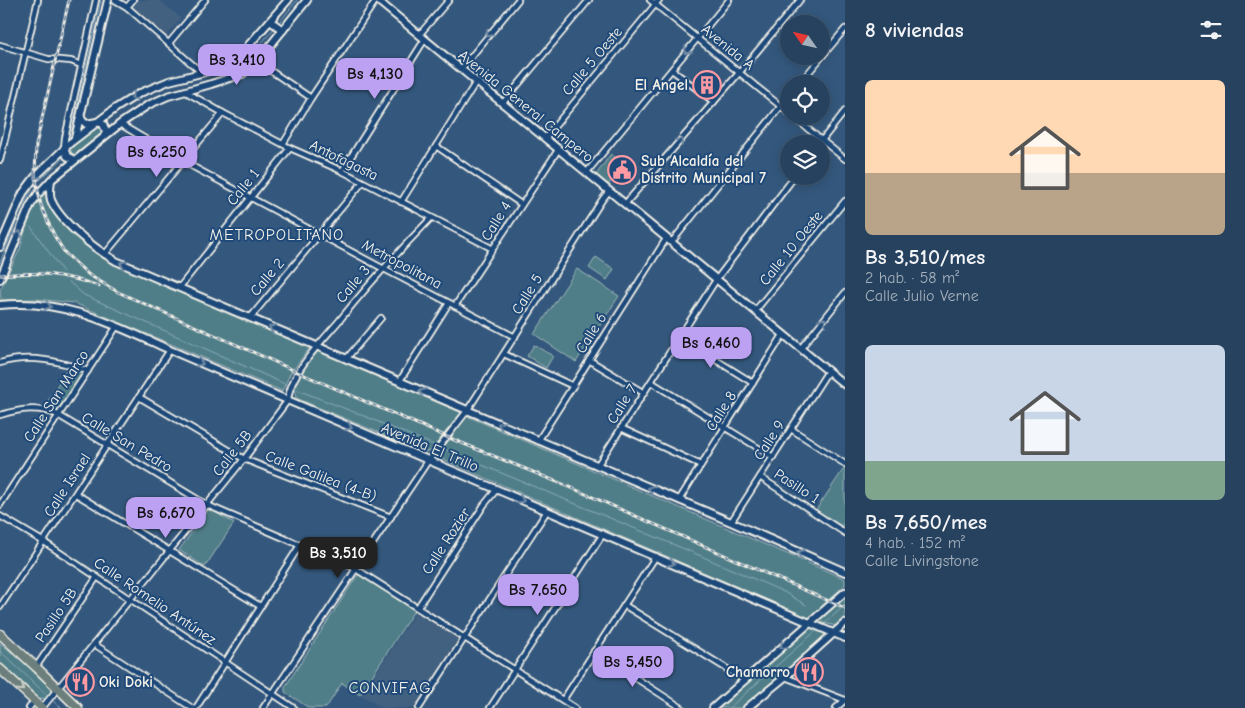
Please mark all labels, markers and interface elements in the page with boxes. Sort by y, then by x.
north arrow [780,15,830,65]
map controls [780,15,830,185]
icon: filters [1197,16,1225,44]
text: 8 viviendas [865,18,964,42]
street label: Avenida A [698,20,758,74]
street label: Calle 5 Oeste [558,23,626,99]
one-way arrow [486,29,495,38]
pin: Bs 3,410 [185,44,289,86]
street label: Avenida General Campero [455,46,597,166]
one-way arrow [684,46,693,55]
text: Bs 3,410 [209,51,265,69]
pin: Bs 4,130 [323,58,427,100]
text: Bs 4,130 [347,65,403,83]
building icon: El Angel [692,70,722,100]
button: locate [780,75,830,125]
place label: El Angel [635,76,688,94]
one-way arrow [130,91,139,101]
icon: home [1000,113,1090,203]
button: layers [780,135,830,185]
pin: Bs 6,250 [105,136,209,178]
street label: Antofagasta [307,136,381,184]
one-way arrow [674,137,683,146]
text: Bs 6,250 [127,143,187,161]
place label: Sub Alcaldía del Distrito Municipal 7 [641,152,766,187]
public building icon: Sub Alcaldía del Distrito Municipal 7 [607,155,637,185]
street label: Calle 1 [223,165,263,209]
one-way arrow [33,171,42,180]
street label: Calle 4 [477,198,515,244]
street label: Calle 10 Oeste [755,207,827,289]
district label: METROPOLITANO [210,226,344,244]
one-way arrow [13,230,23,239]
street label: Metropolitana [359,235,445,293]
text: Bs 3,510/mes [865,245,985,269]
street label: Calle 2 [246,254,288,300]
one-way arrow [119,259,128,270]
street label: Calle 3 [332,261,374,307]
text: 2 hab. · 58 m² [865,269,959,287]
street label: Calle 5 [508,270,546,318]
text: Calle Julio Verne [865,287,979,305]
one-way arrow [44,300,53,310]
street label: Calle 6 [572,309,610,357]
one-way arrow [817,318,825,327]
one-way arrow [268,323,277,334]
pin: Bs 6,460 [659,326,763,369]
text: Bs 6,460 [682,334,740,352]
street label: Calle San Marco [19,346,93,446]
one-way arrow [195,356,204,367]
icon: home [1000,378,1090,468]
street label: Calle 7 [603,381,641,427]
one-way arrow [418,387,427,398]
street label: Calle 8 [702,388,740,434]
street label: Calle San Pedro [79,408,176,476]
street label: Calle 9 [749,417,789,463]
street label: Avenida El Trillo [379,418,481,476]
one-way arrow [344,420,353,431]
one-way arrow [497,421,506,432]
street label: Calle 5B [208,426,256,480]
street label: Calle Galilea (4-B) [263,446,379,506]
street label: Calle Israel [40,450,94,520]
street label: Pasillo 1 [771,465,823,507]
one-way arrow [647,484,656,495]
one-way arrow [517,494,525,504]
pin: Bs 6,670 [114,496,218,539]
text: Bs 6,670 [137,504,195,522]
street label: Calle Rozier [418,504,474,578]
text: Bs 7,650/mes [865,510,987,534]
text: 4 hab. · 152 m² [865,534,965,552]
pin: Bs 3,510 [286,536,390,579]
text: Bs 3,510 [309,544,367,562]
one-way arrow [796,548,805,559]
text: Calle Livingstone [865,552,979,570]
street label: Calle Romelio Antúnez [90,553,220,649]
one-way arrow [666,557,675,568]
pin: Bs 7,650 [486,574,590,616]
text: Bs 7,650 [509,581,567,599]
street label: Pasillo 5B [31,584,81,646]
one-way arrow [780,640,789,649]
pin: Bs 5,450 [581,646,685,688]
text: Bs 5,450 [604,653,662,671]
restaurant icon: Chamorro [794,657,824,687]
place label: Chamorro [726,663,790,681]
restaurant icon: Oki Doki [65,667,95,697]
place label: Oki Doki [99,673,153,691]
district label: CONVIFAG [348,679,432,697]
one-way arrow [15,682,24,691]

